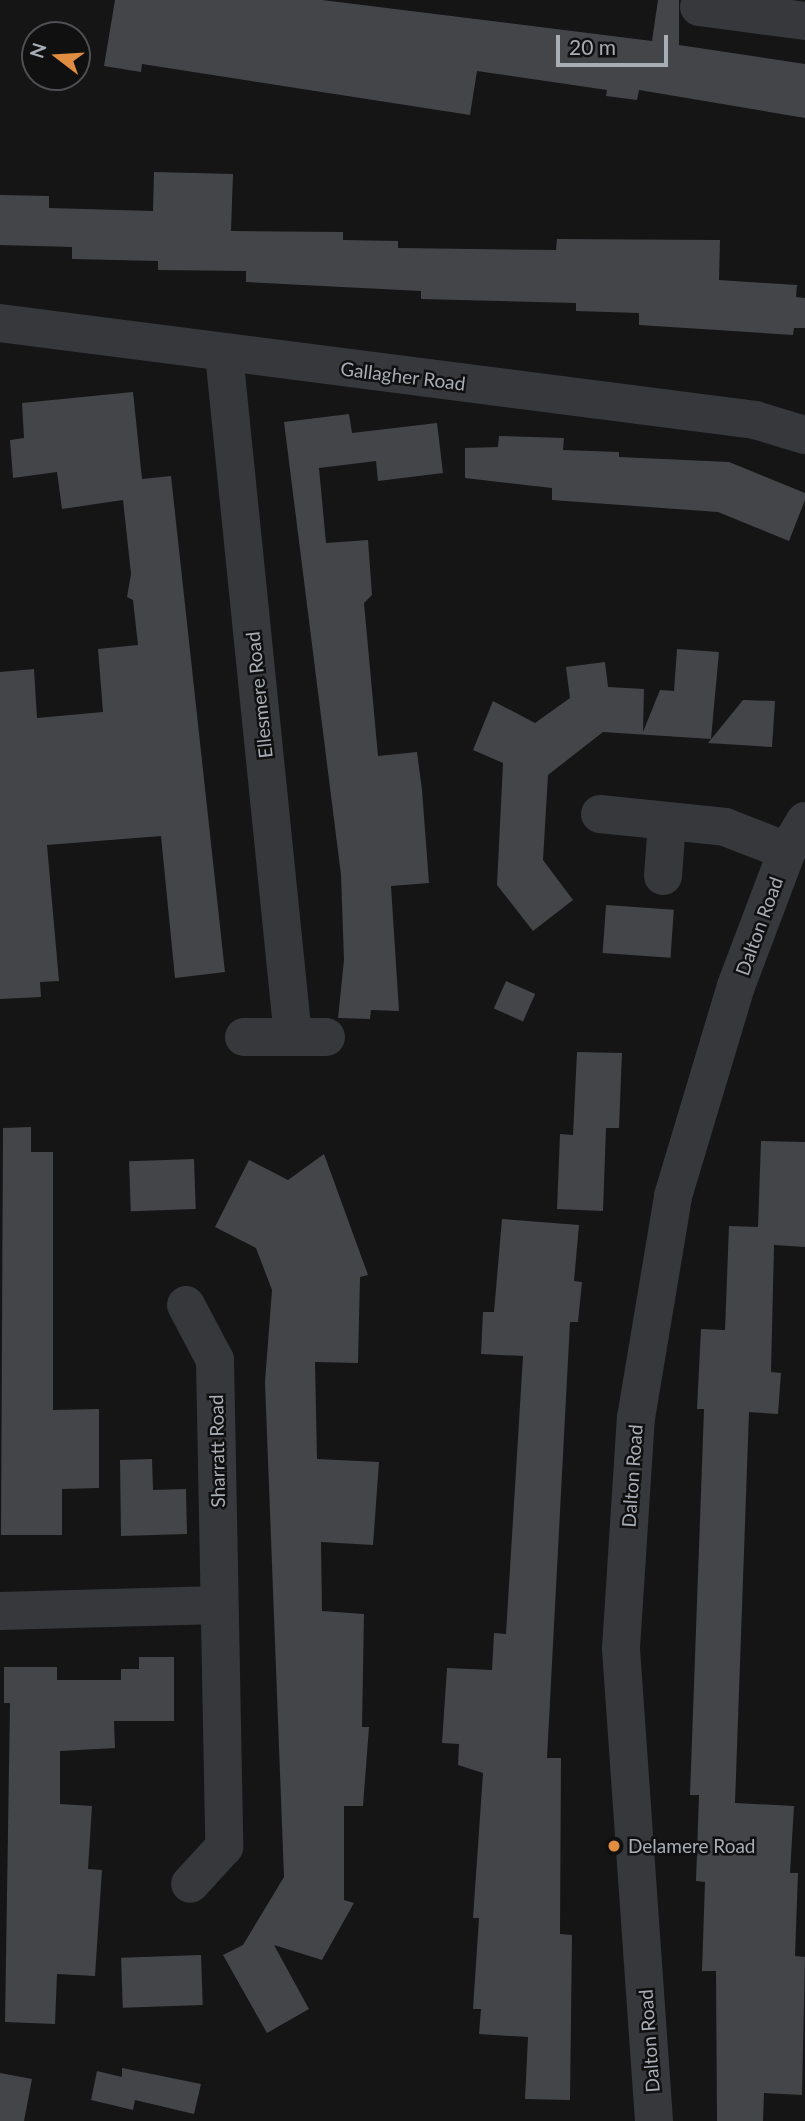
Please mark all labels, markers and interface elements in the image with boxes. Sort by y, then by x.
north arrow [21,21,91,91]
scale bar [560,21,672,65]
text: 20 m [569,34,616,59]
text: N [24,40,50,61]
street label: Gallagher Road [339,357,467,395]
street label: Ellesmere Road [241,630,277,760]
street label: Dalton Road [731,874,787,978]
street label: Sharratt Road [205,1394,229,1508]
street label: Dalton Road [617,1424,647,1528]
place label: Delamere Road [628,1835,755,1857]
marker: Delamere Road [606,1838,622,1854]
street label: Dalton Road [634,1989,664,2093]

